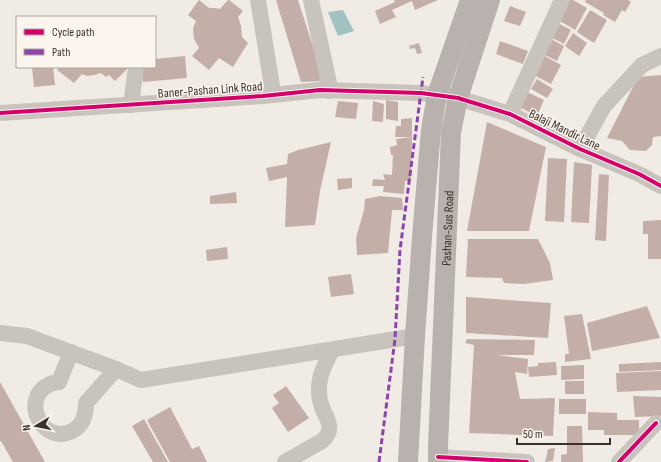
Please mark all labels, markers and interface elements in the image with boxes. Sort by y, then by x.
legend [16,16,156,68]
text: Cycle path [52,25,94,40]
text: Path [52,45,70,60]
street label: Baner-Pashan Link Road [157,78,263,102]
street label: Balaji Mandir Lane [526,106,603,154]
street label: Pashan-Sus Road [438,190,458,266]
north arrow [16,406,56,446]
scale bar [517,420,610,446]
text: N [20,424,34,432]
text: 50 m [523,427,543,442]

